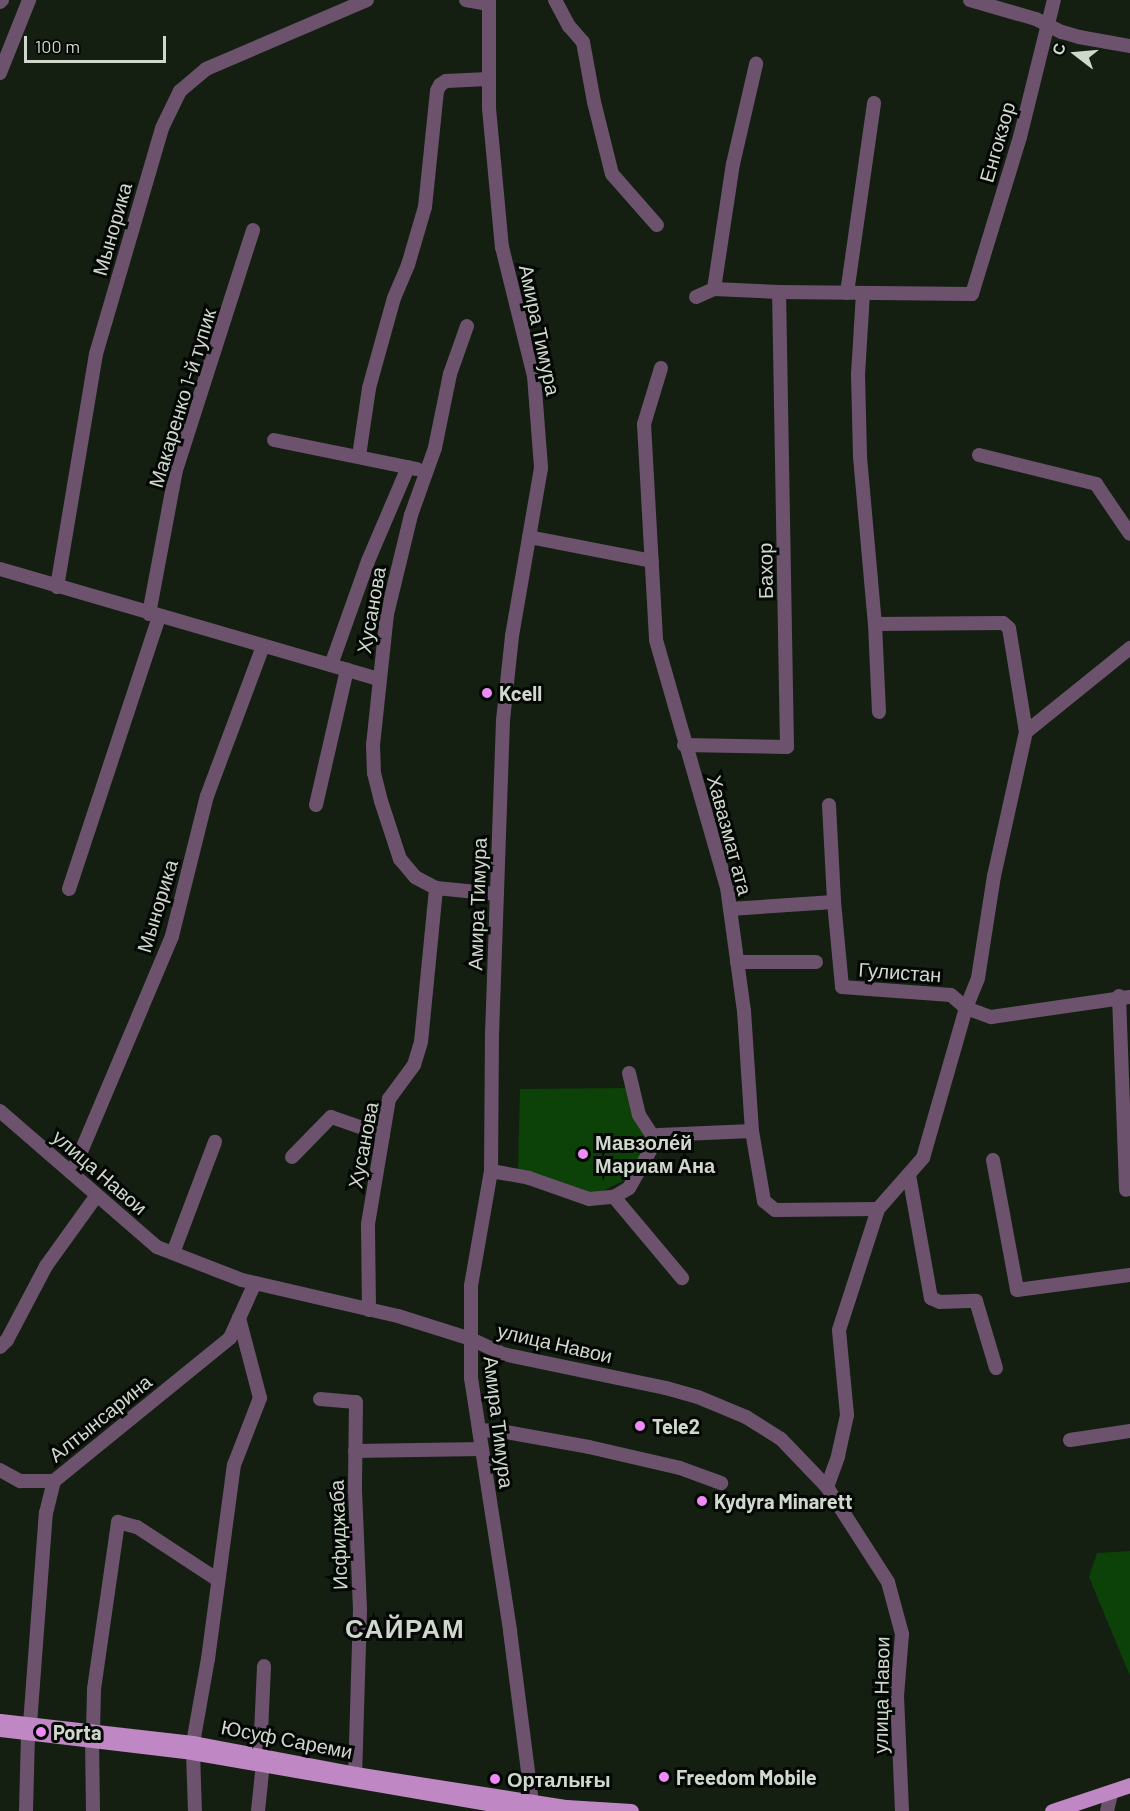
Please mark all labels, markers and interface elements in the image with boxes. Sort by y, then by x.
scale bar [27,24,170,62]
north arrow [1046,24,1106,84]
text: 100 m [35,35,80,57]
text: С [1047,41,1069,57]
street label: Енгокзор [974,99,1020,185]
street label: Мынорика [87,180,137,278]
street label: Амира Тимура [514,262,566,398]
street label: Макаренко 1-й тупик [143,306,221,490]
street label: Бахор [753,543,777,599]
street label: Хусанова [352,565,390,655]
place label: Kcell [499,681,542,705]
marker: Kcell [480,686,494,700]
street label: Хавазмат ата [702,772,758,898]
street label: Амира Тимура [463,837,491,971]
street label: Мынорика [132,857,182,955]
street label: Гулистан [858,957,942,987]
street label: Хусанова [343,1100,383,1190]
street label: улица Навои [48,1124,152,1220]
place label: Мавзоле́й Мариам Ана [595,1130,715,1177]
marker: Мавзоле́й Мариам Ана [576,1147,590,1161]
street label: улица Навои [495,1318,615,1368]
street label: Амира Тимура [479,1355,519,1489]
street label: Алтынсарина [44,1369,156,1467]
place label: Tele2 [652,1414,700,1438]
marker: Tele2 [633,1419,647,1433]
street label: Исфиджаба [324,1479,352,1591]
place label: Kydyra Minarett [714,1489,853,1513]
marker: Kydyra Minarett [695,1494,709,1508]
district label: САЙРАМ [345,1612,465,1644]
street label: улица Навои [868,1636,894,1754]
street label: Юсуф Сареми [219,1714,355,1764]
place label: Porta [53,1720,101,1744]
marker: Porta [34,1725,48,1739]
place label: Freedom Mobile [676,1765,817,1789]
place label: Орталығы [507,1767,611,1791]
marker: Freedom Mobile [657,1770,671,1784]
marker: Орталығы [488,1772,502,1786]

